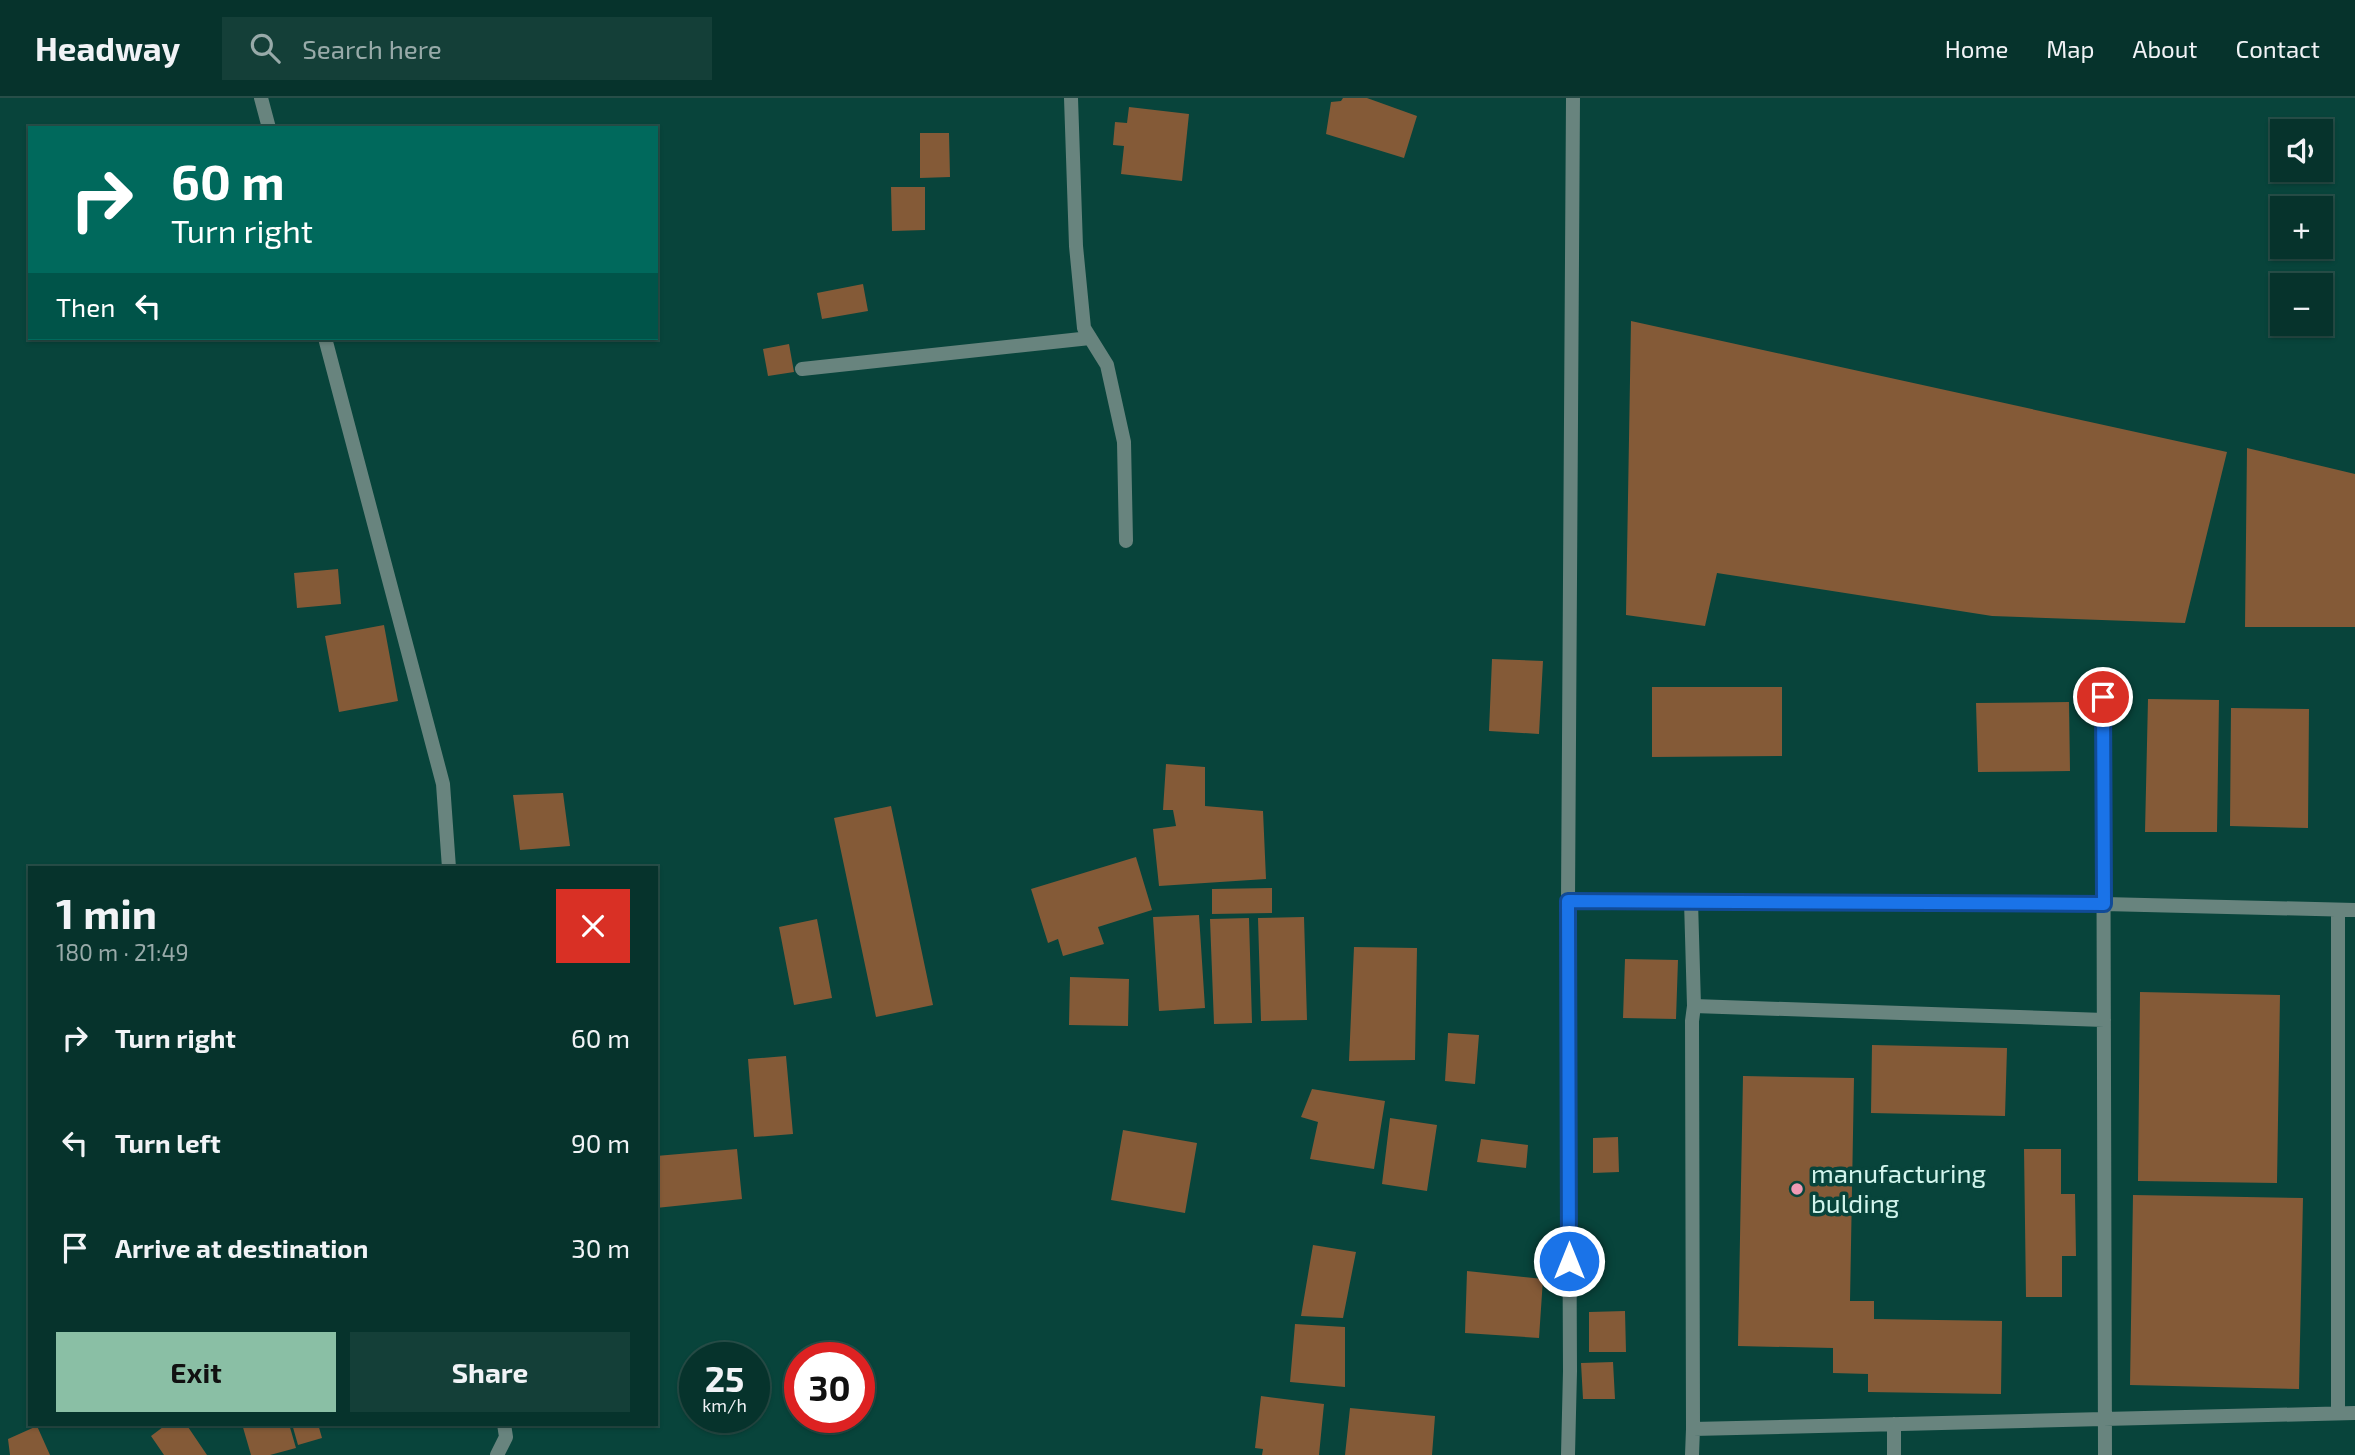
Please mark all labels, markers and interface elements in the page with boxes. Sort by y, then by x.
search box [222,17,712,80]
text: Headway [35,28,180,68]
icon: search [246,29,284,67]
text: Search here [302,33,442,64]
text: Home [1945,34,2008,63]
text: Map [2046,34,2094,63]
text: About [2132,34,2198,63]
text: Contact [2236,34,2320,63]
map controls [2270,119,2333,336]
button: sound [2270,119,2333,182]
text: 60 m [171,151,285,210]
icon: right [56,154,147,245]
button: + [2270,196,2333,259]
text: Turn right [171,211,313,249]
button: − [2270,273,2333,336]
icon: left [129,287,167,325]
text: Then [56,291,115,322]
pin [2073,667,2133,727]
icon: arrive [2084,678,2122,716]
text: 1 min [56,887,157,937]
button: close [556,889,630,963]
text: 180 m · 21:49 [56,938,189,966]
icon: right [56,1019,94,1057]
text: Turn right [115,1022,236,1053]
text: 60 m [571,1022,630,1053]
icon: left [56,1124,94,1162]
text: Turn left [115,1127,221,1158]
text: 90 m [571,1127,630,1158]
place label: manufacturing bulding [1811,1157,1986,1218]
marker: manufacturing bulding [1789,1181,1805,1197]
position arrow [1532,1224,1606,1298]
icon: arrive [56,1229,94,1267]
text: Arrive at destination [115,1232,368,1263]
text: 30 m [571,1232,630,1263]
button: Exit [56,1332,336,1412]
button: Share [350,1332,630,1412]
speed limit sign: 30 [784,1342,875,1433]
text: 25 [705,1357,744,1399]
text: km/h [702,1394,747,1416]

